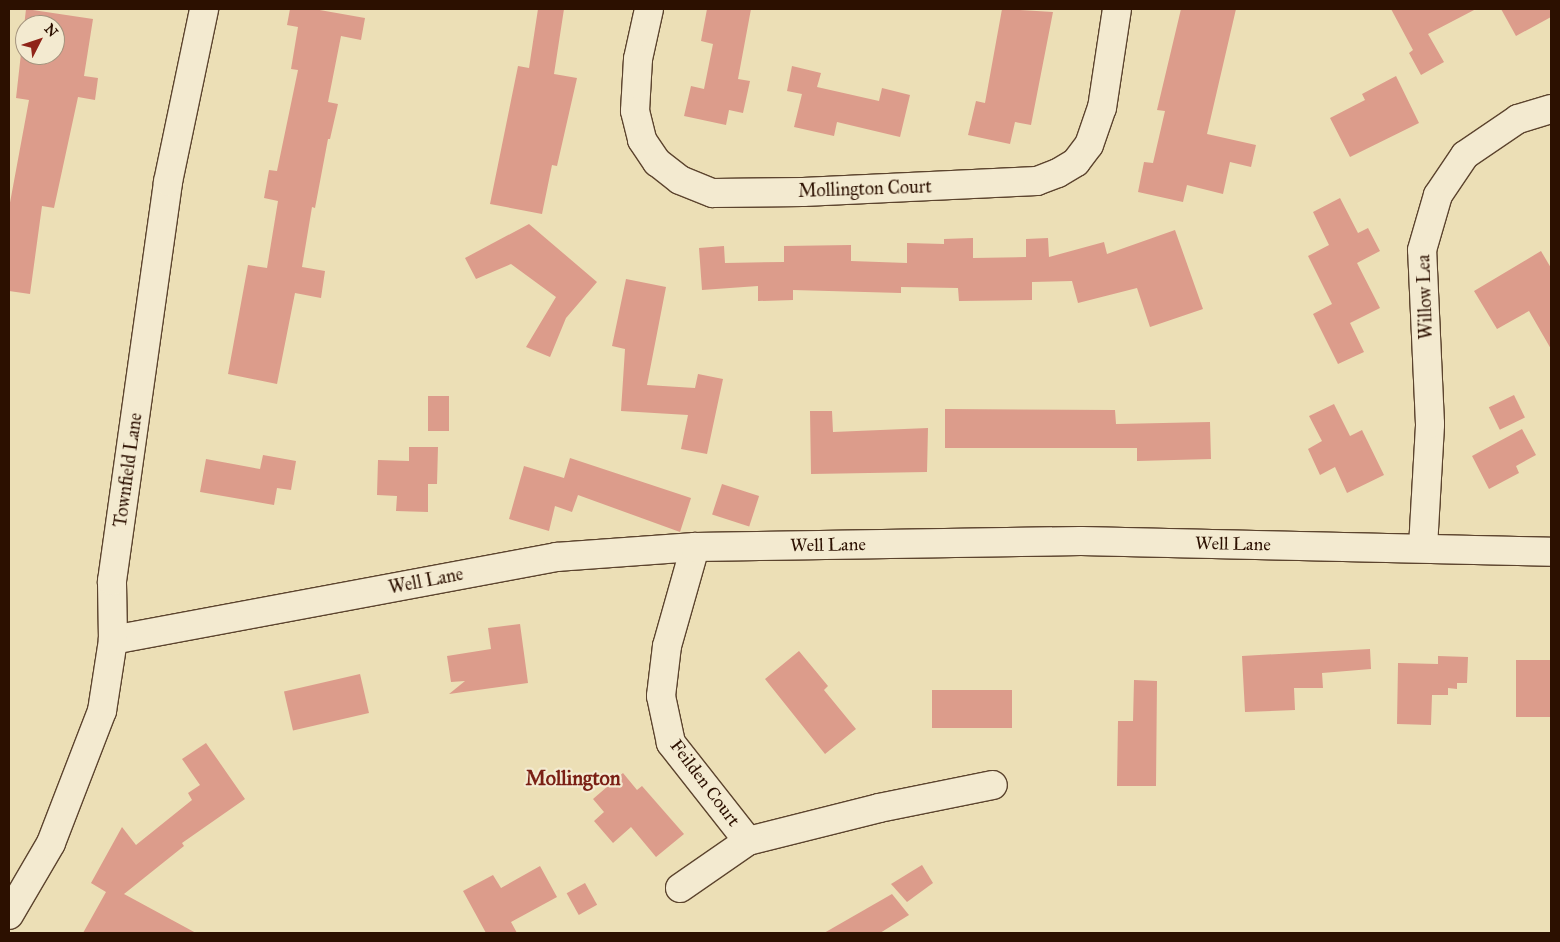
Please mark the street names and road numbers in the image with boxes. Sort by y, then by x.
street label: Mollington Court [798,176,932,202]
street label: Willow Lea [1413,254,1437,340]
street label: Townfield Lane [109,411,147,529]
street label: Well Lane [1195,533,1271,555]
street label: Well Lane [790,534,866,556]
street label: Well Lane [387,563,465,599]
street label: Feilden Court [665,735,745,831]

